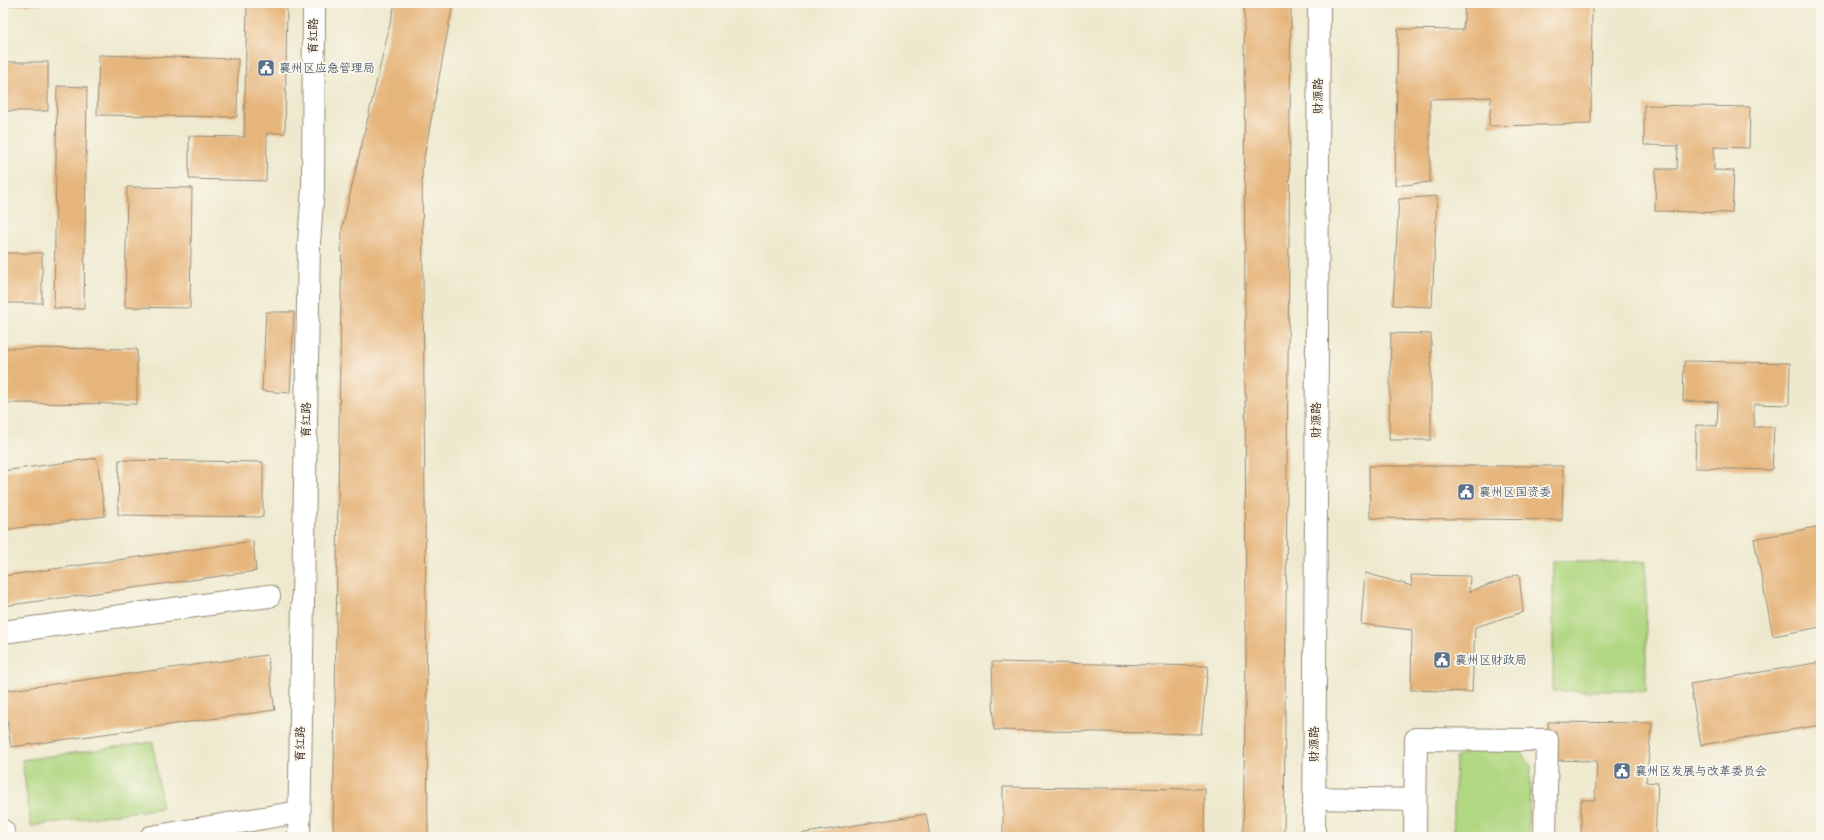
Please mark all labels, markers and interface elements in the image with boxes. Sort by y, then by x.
street label: 育红路 [306,18,320,54]
public building icon: 襄州区应急管理局 [256,58,276,78]
place label: 襄州区应急管理局 [279,61,375,75]
street label: 财源路 [1311,78,1325,114]
street label: 育红路 [299,402,313,438]
street label: 财源路 [1309,402,1323,438]
public building icon: 襄州区国资委 [1456,482,1476,502]
place label: 襄州区国资委 [1479,485,1551,499]
public building icon: 襄州区财政局 [1432,650,1452,670]
place label: 襄州区财政局 [1455,653,1527,667]
street label: 育红路 [293,726,307,762]
street label: 财源路 [1307,726,1321,762]
public building icon: 襄州区发展与改革委员会 [1612,761,1632,781]
place label: 襄州区发展与改革委员会 [1635,764,1767,778]

